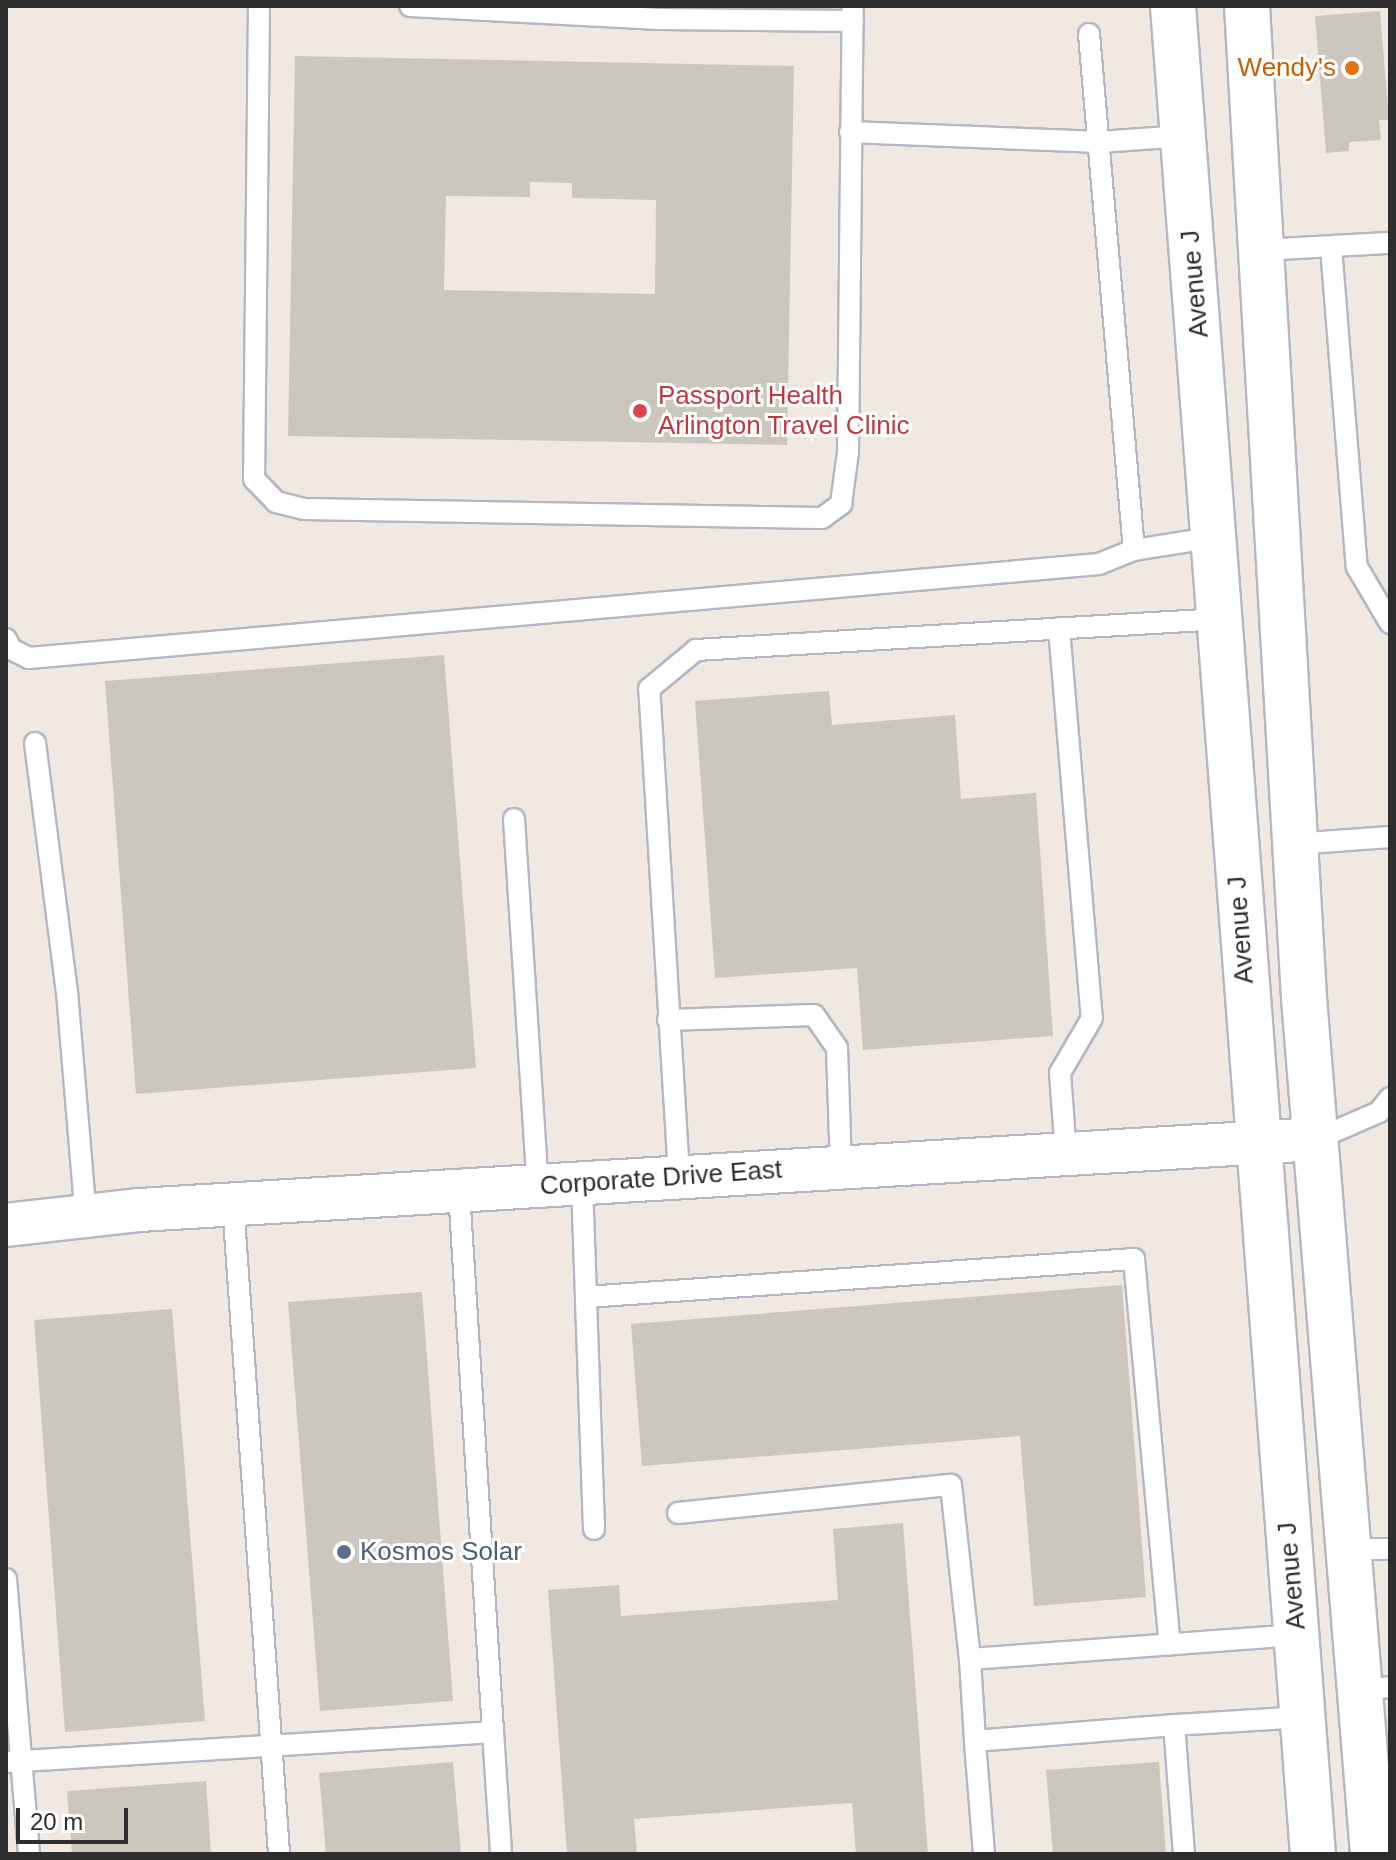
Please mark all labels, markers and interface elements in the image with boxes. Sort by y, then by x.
place label: Wendy's [1238,52,1336,84]
marker: Wendy's [1343,59,1361,77]
street label: Avenue J [1175,229,1215,339]
place label: Passport Health Arlington Travel Clinic [658,380,910,442]
marker: Passport Health Arlington Travel Clinic [629,400,651,422]
street label: Avenue J [1222,875,1260,985]
street label: Corporate Drive East [539,1154,783,1202]
street label: Avenue J [1272,1521,1312,1631]
place label: Kosmos Solar [360,1536,522,1568]
marker: Kosmos Solar [335,1543,353,1561]
scale bar [20,1792,132,1842]
text: 20 m [30,1808,83,1835]

